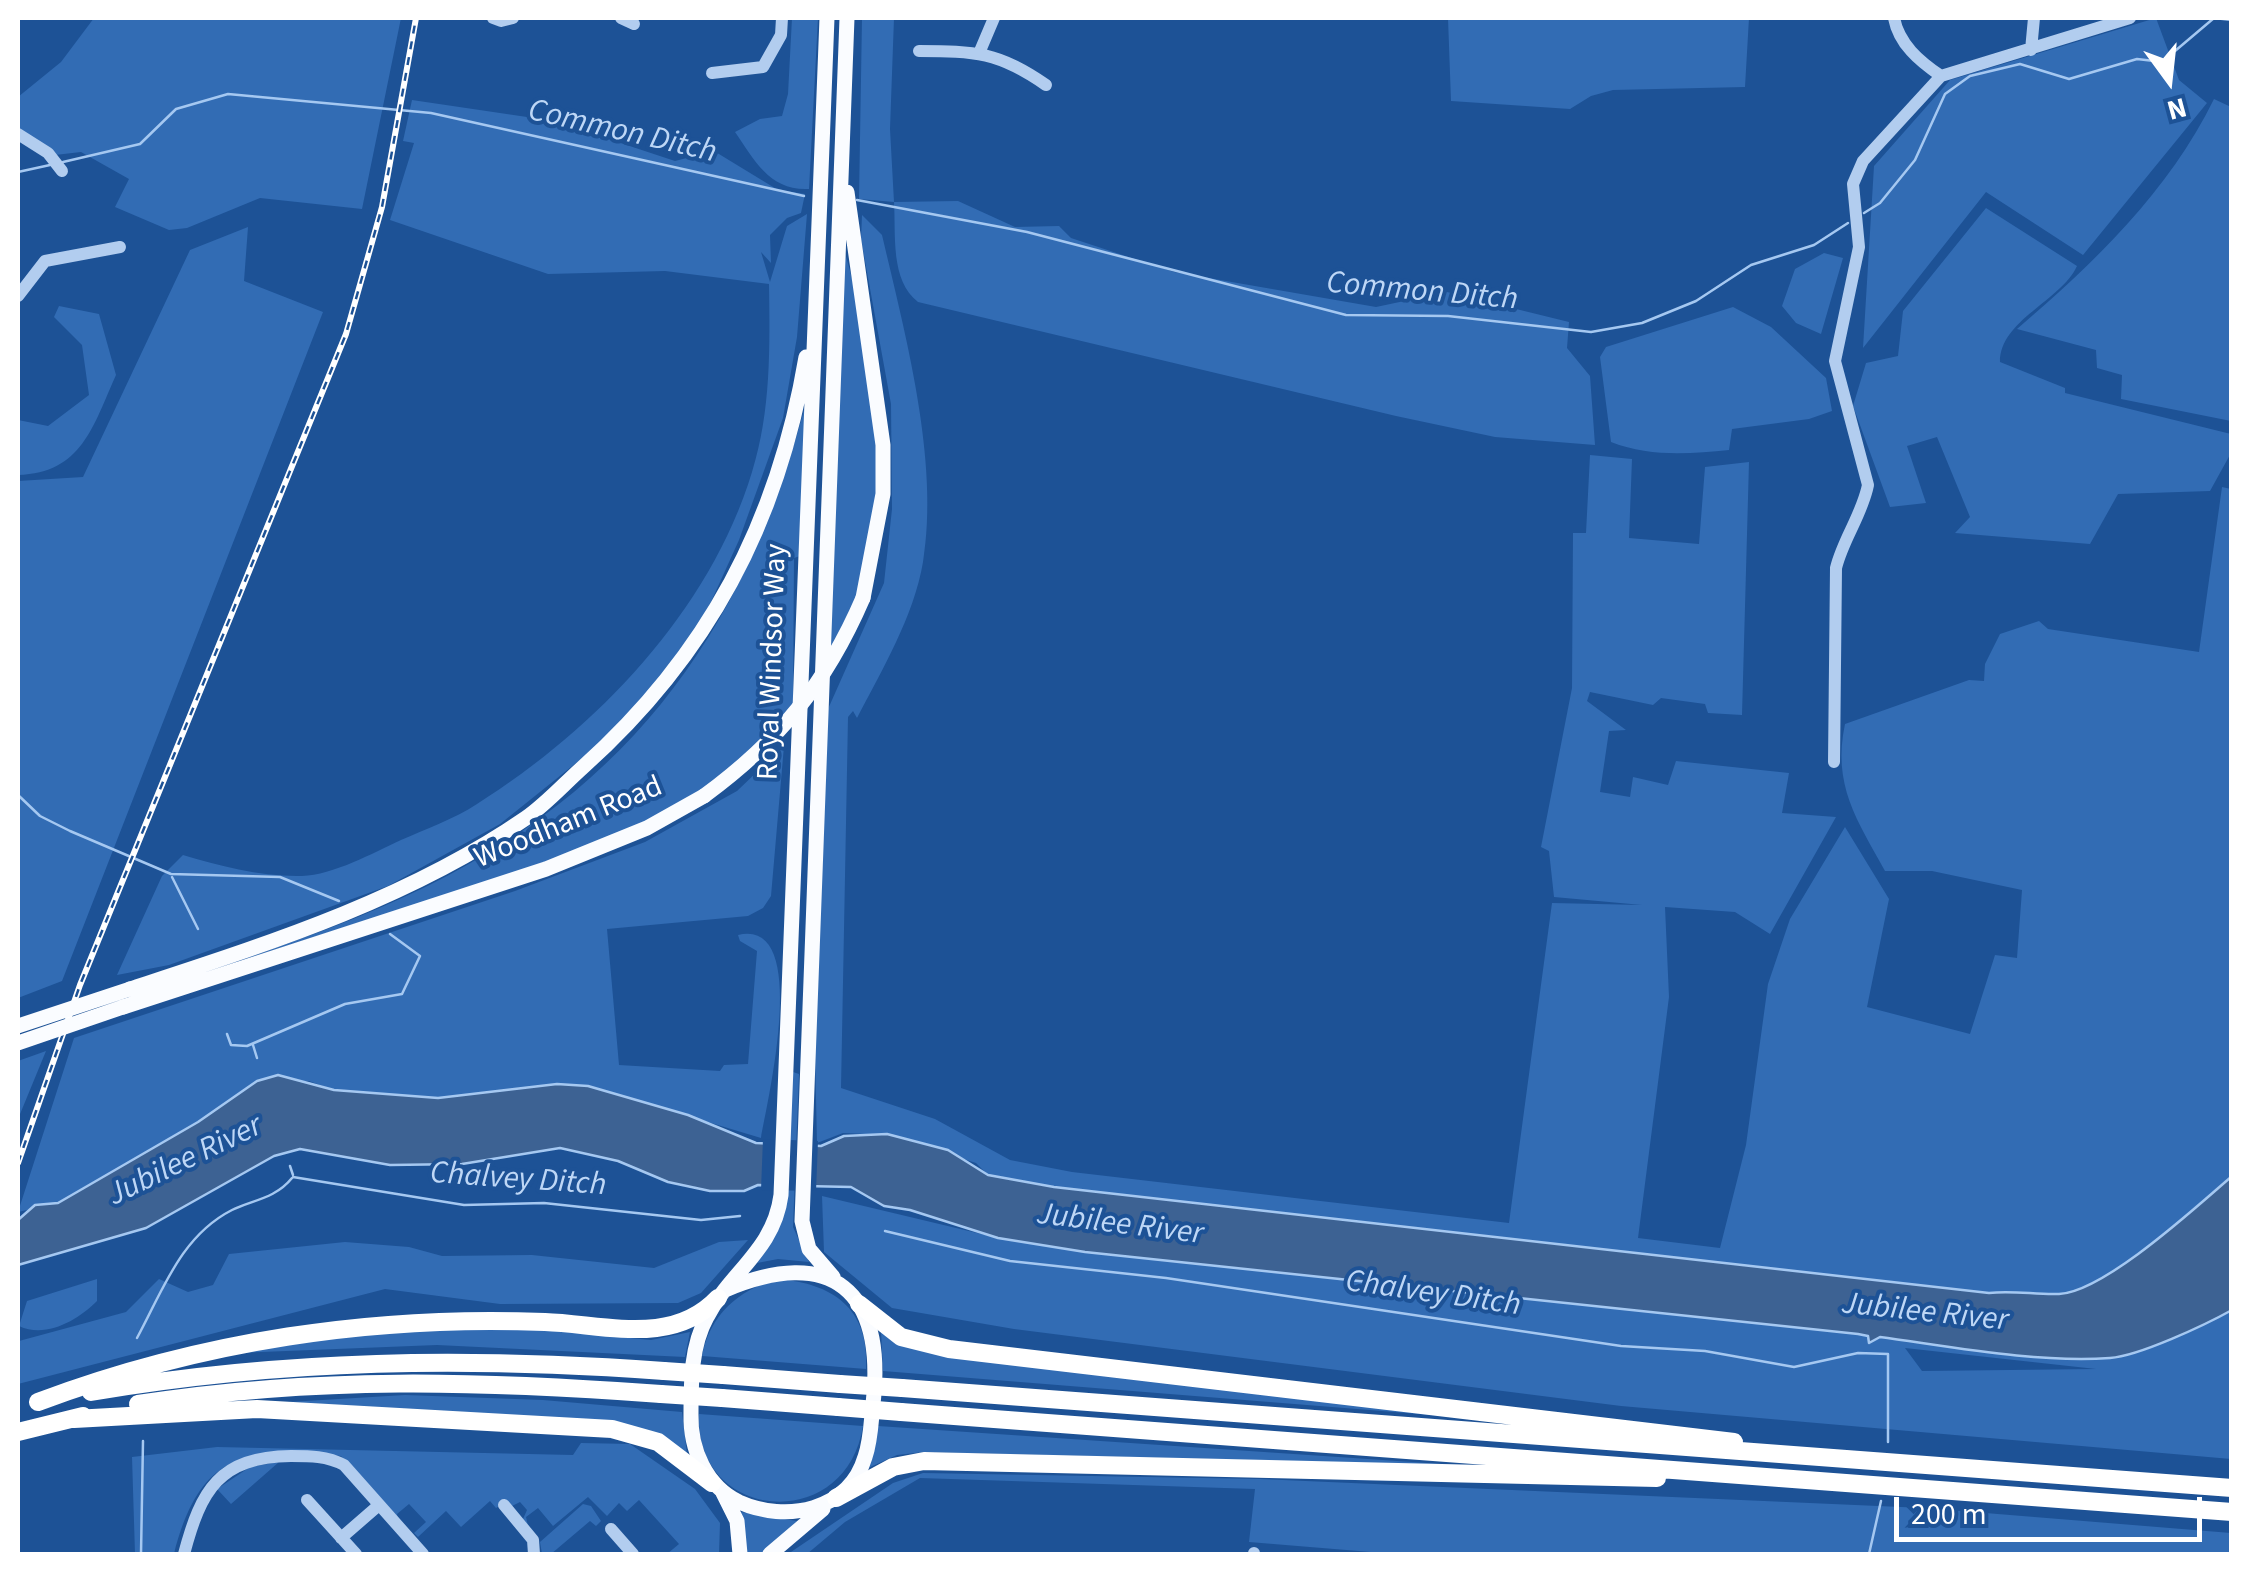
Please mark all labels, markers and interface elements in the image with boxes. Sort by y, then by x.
north arrow [2119,30,2219,130]
text: N [2163,87,2191,131]
water label: Common Ditch [524,93,720,173]
water label: Common Ditch [1325,266,1519,320]
street label: Royal Windsor Way [752,543,796,781]
street label: Woodham Road [470,770,668,878]
water label: Jubilee River [103,1108,269,1216]
water label: Chalvey Ditch [429,1156,607,1206]
water label: Jubilee River [1035,1197,1205,1255]
water label: Chalvey Ditch [1343,1264,1523,1326]
water label: Jubilee River [1840,1286,2010,1342]
scale bar [1899,1477,2206,1539]
text: 200 m [1911,1493,1987,1536]

